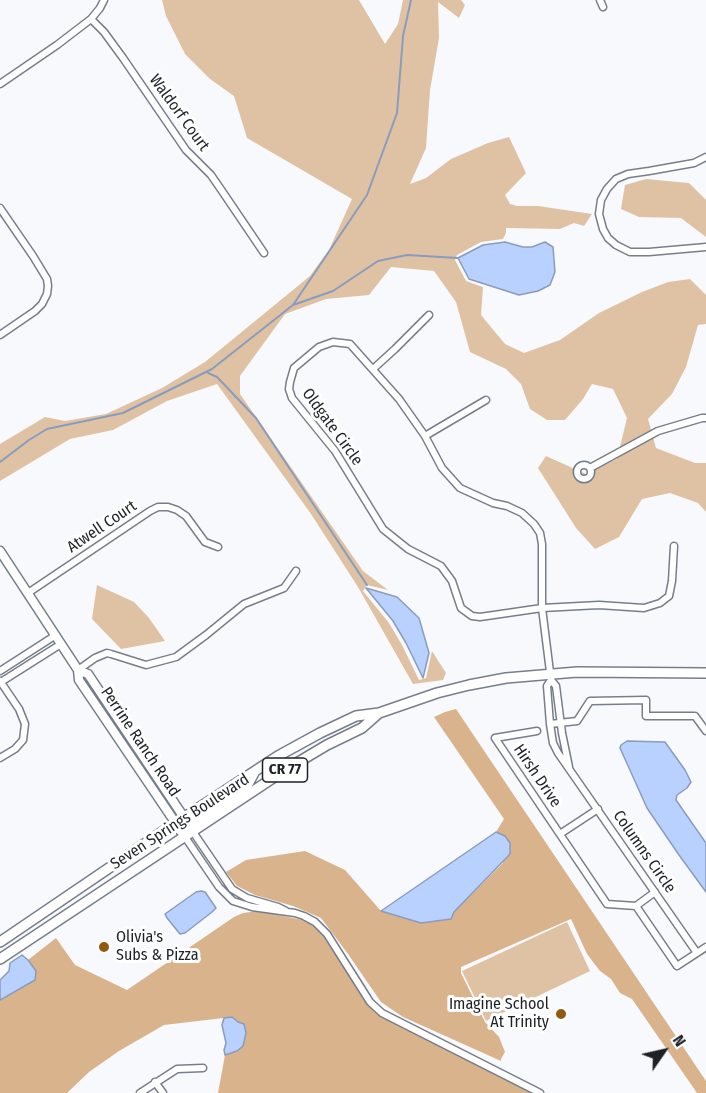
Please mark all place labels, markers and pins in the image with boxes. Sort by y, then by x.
place label: Olivia's Subs & Pizza [116,928,198,966]
marker: Olivia's Subs & Pizza [97,940,111,954]
place label: Imagine School At Trinity [449,995,549,1033]
marker: Imagine School At Trinity [554,1007,568,1021]

